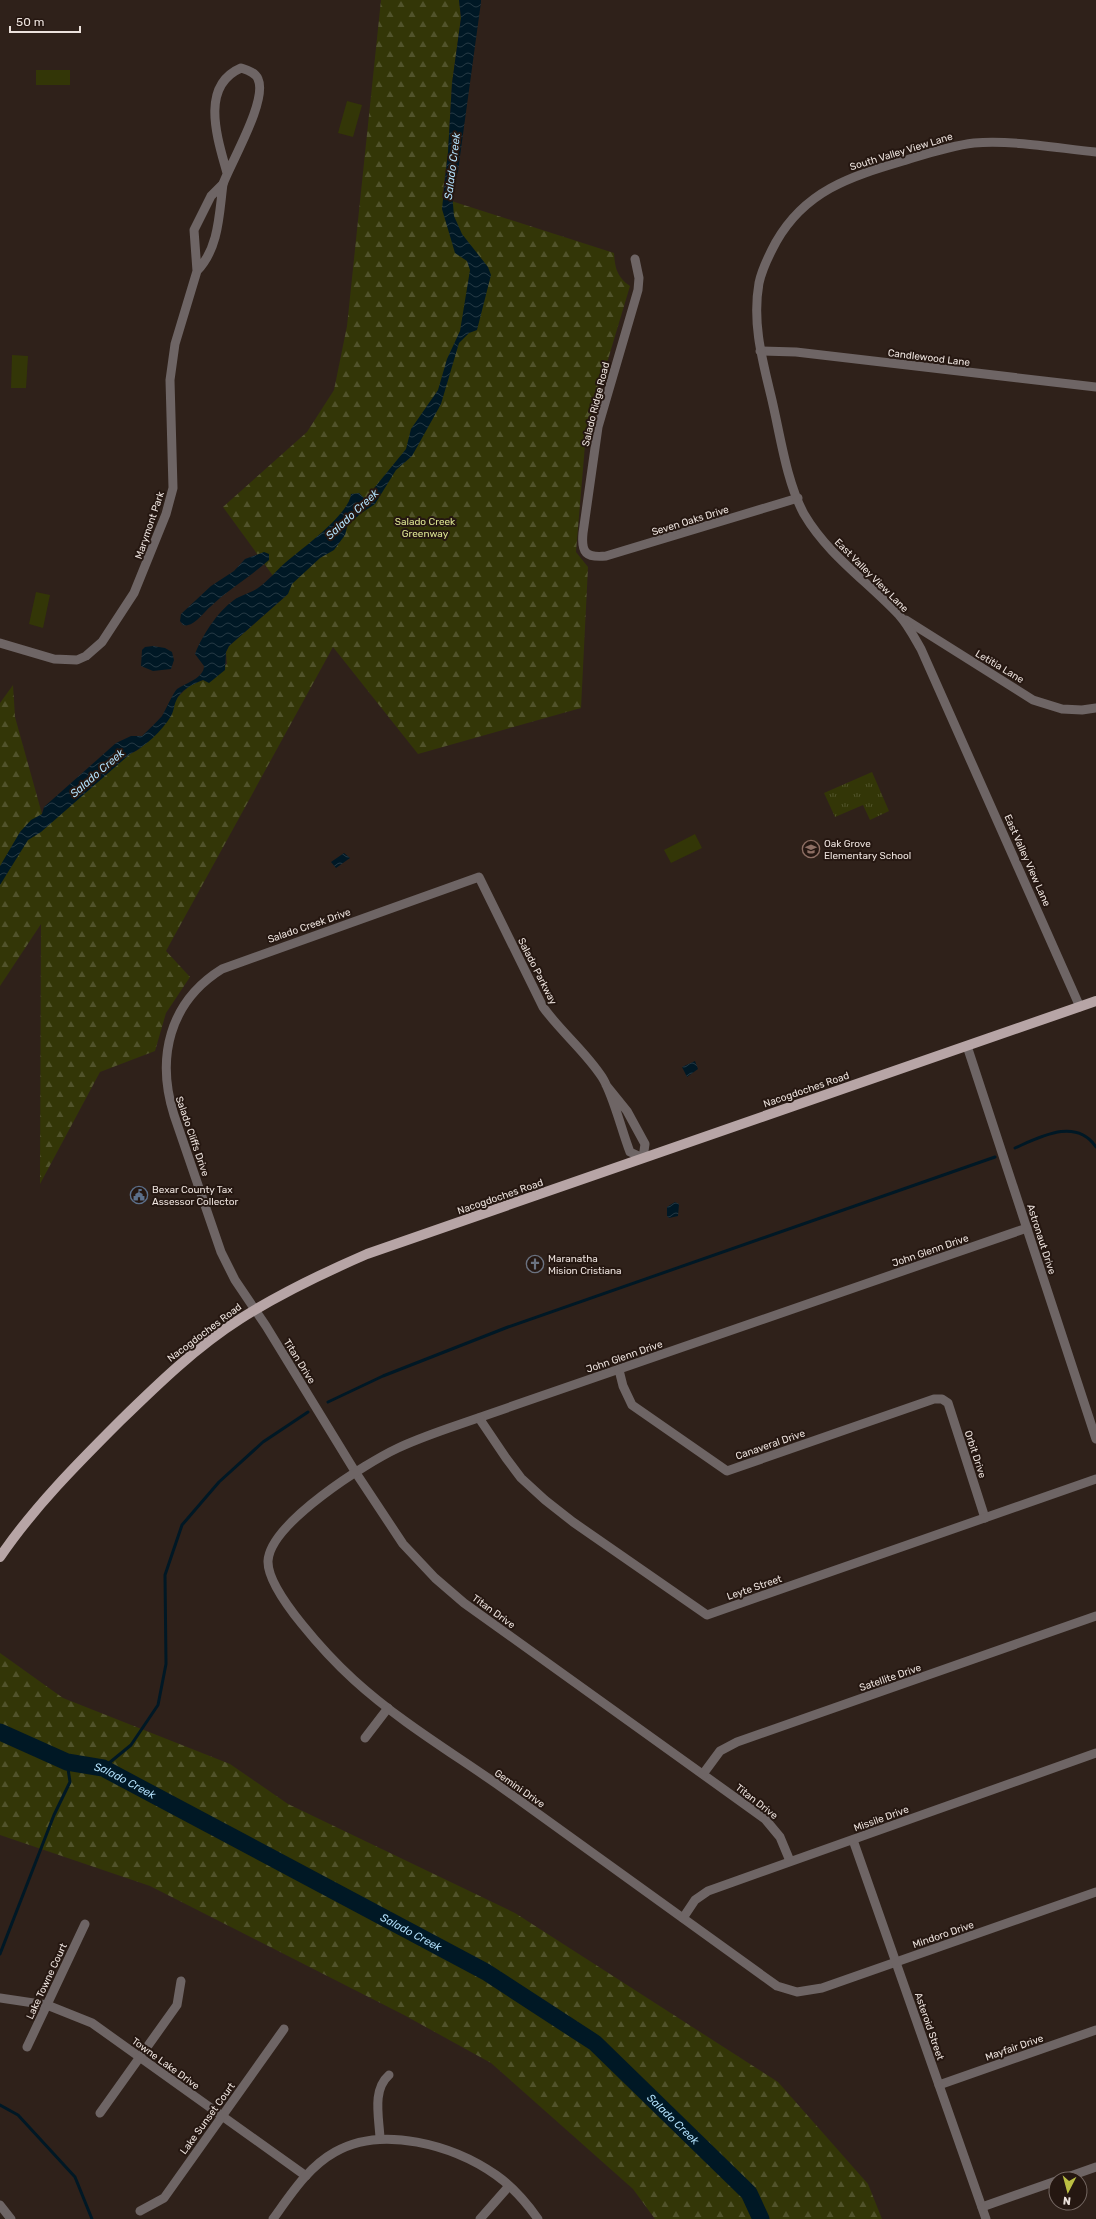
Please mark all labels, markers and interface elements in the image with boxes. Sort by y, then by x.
scale bar [10,8,80,34]
text: 50 m [16,15,44,29]
street label: South Valley View Lane [848,130,954,173]
water label: Salado Creek [442,132,463,200]
street label: Candlewood Lane [887,347,971,369]
street label: Salado Ridge Road [580,361,612,448]
water label: Salado Creek [323,486,382,542]
street label: Marymont Park [133,489,167,561]
street label: Seven Oaks Drive [650,503,731,538]
park label: Salado Creek Greenway [395,516,456,540]
street label: East Valley View Lane [832,536,911,615]
street label: Letitia Lane [973,648,1026,686]
water label: Salado Creek [68,746,127,800]
street label: East Valley View Lane [1001,813,1053,909]
place label: Oak Grove Elementary School [824,838,911,862]
school or university icon: Oak Grove Elementary School [801,839,821,859]
street label: Salado Creek Drive [266,906,353,946]
street label: Salado Parkway [515,936,559,1007]
street label: Nacogdoches Road [762,1070,851,1110]
street label: Salado Cliffs Drive [173,1095,212,1178]
street label: Nacogdoches Road [456,1177,545,1217]
place label: Bexar County Tax Assessor Collector [152,1184,238,1208]
public building icon: Bexar County Tax Assessor Collector [129,1185,149,1205]
street label: Astronaut Drive [1024,1203,1058,1276]
street label: John Glenn Drive [890,1232,971,1270]
place label: Maranatha Mision Cristiana [548,1253,622,1277]
church icon: Maranatha Mision Cristiana [525,1254,545,1274]
street label: Nacogdoches Road [165,1301,244,1365]
street label: Titan Drive [281,1337,318,1386]
street label: John Glenn Drive [584,1338,665,1376]
street label: Canaveral Drive [734,1427,807,1462]
street label: Orbit Drive [962,1429,989,1480]
street label: Leyte Street [725,1573,783,1603]
street label: Titan Drive [470,1592,518,1632]
street label: Satellite Drive [858,1662,923,1694]
water label: Salado Creek [93,1761,158,1802]
street label: Gemini Drive [492,1767,547,1811]
street label: Titan Drive [733,1782,780,1822]
street label: Missile Drive [852,1803,911,1834]
water label: Salado Creek [378,1911,444,1954]
street label: Mindoro Drive [911,1919,976,1951]
street label: Lake Towne Court [24,1941,70,2021]
street label: Asteroid Street [912,1991,946,2062]
street label: Mayfair Drive [984,2032,1045,2063]
street label: Towne Lake Drive [129,2035,202,2093]
street label: Lake Sunset Court [178,2080,238,2157]
water label: Salado Creek [644,2091,702,2148]
north arrow [1048,2171,1088,2211]
text: N [1062,2194,1072,2207]

